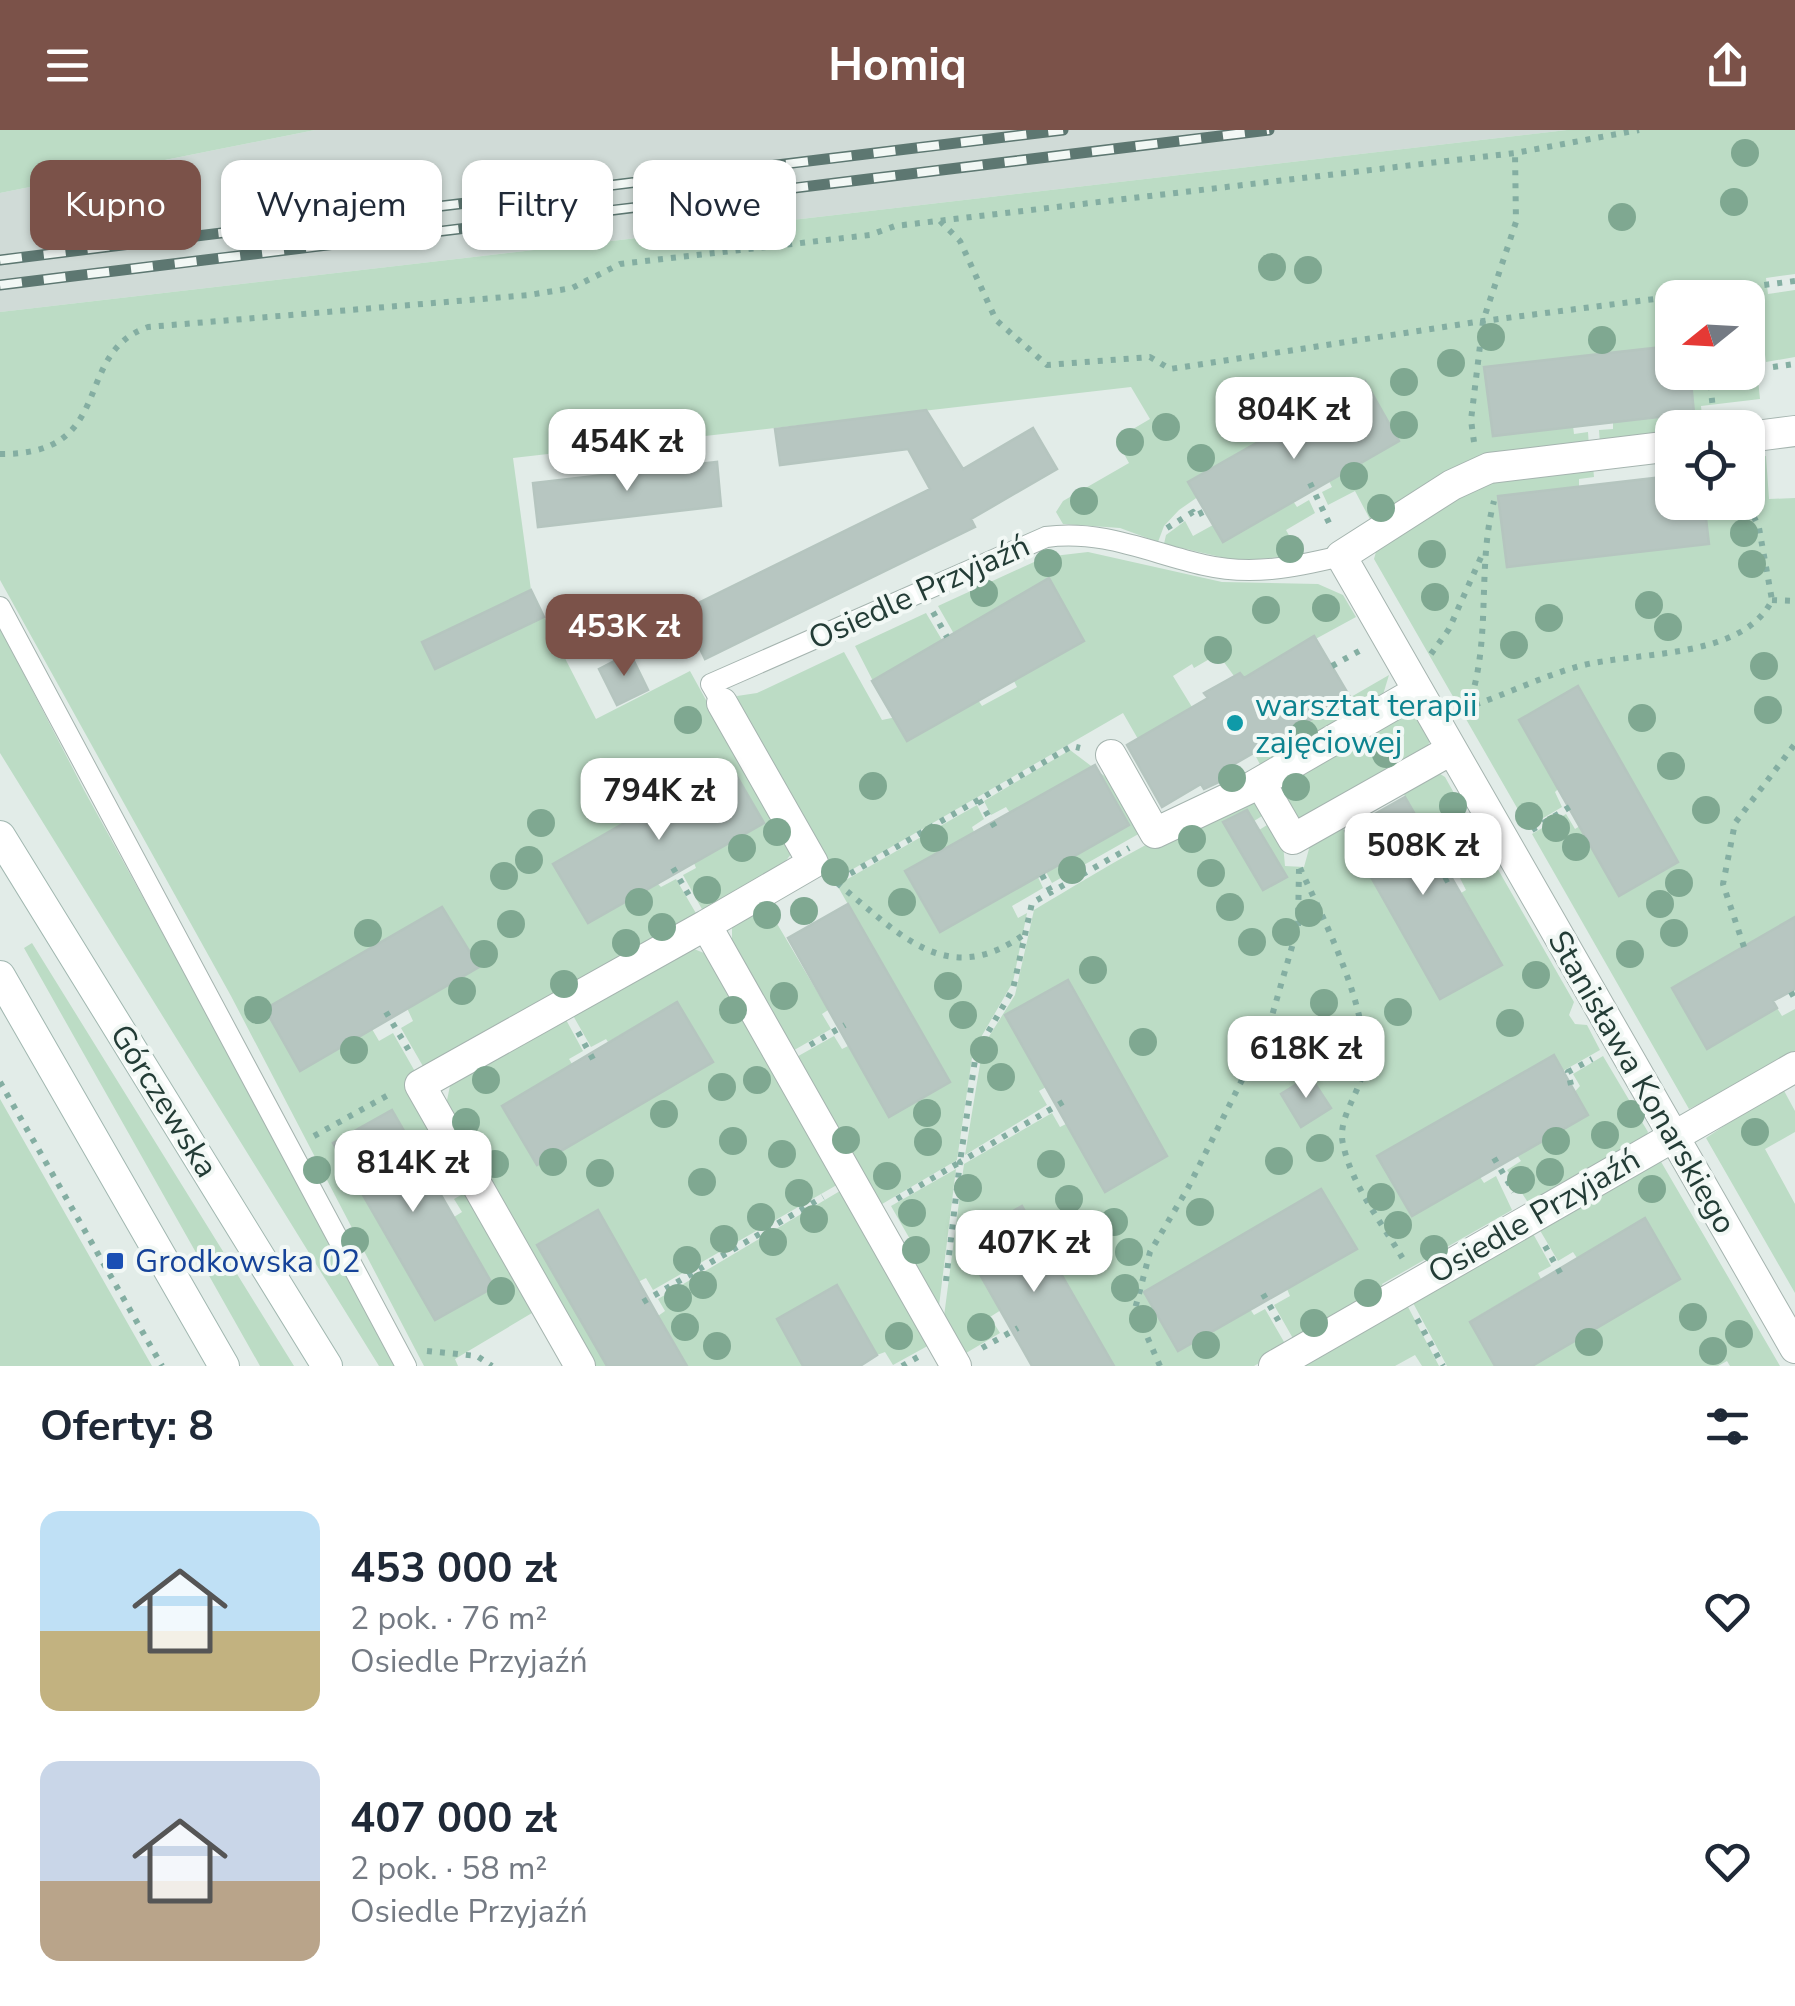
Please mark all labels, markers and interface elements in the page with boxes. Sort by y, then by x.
text: Homiq [828,35,967,96]
icon: menu [40,38,95,93]
icon: share [1700,38,1755,93]
chip: Kupno [30,160,201,250]
chip: Wynajem [221,160,442,250]
chip: Filtry [462,160,613,250]
chip: Nowe [633,160,796,250]
north arrow [1655,280,1765,390]
map controls [1655,280,1765,520]
pin: 804K zł [1202,377,1386,462]
text: 804K zł [1238,388,1350,431]
pin: 454K zł [535,409,719,494]
button: locate [1655,410,1765,520]
text: 454K zł [571,420,683,463]
street label: Osiedle Przyjaźń [802,524,1036,660]
pin: 453K zł [532,594,716,679]
text: 453K zł [568,605,680,648]
place label: warsztat terapii zajęciowej [1255,684,1477,764]
marker: warsztat terapii zajęciowej [1224,712,1246,734]
pin: 794K zł [567,758,751,843]
text: 794K zł [603,769,715,812]
pin: 508K zł [1331,813,1515,898]
text: 508K zł [1367,824,1479,867]
street label: Stanisława Konarskiego [1538,923,1746,1241]
street label: Górczewska [100,1016,228,1186]
pin: 618K zł [1214,1016,1398,1101]
text: 618K zł [1250,1027,1362,1070]
pin: 814K zł [321,1130,505,1215]
street label: Osiedle Przyjaźń [1420,1138,1648,1294]
text: 814K zł [357,1141,469,1184]
pin: 407K zł [942,1210,1126,1295]
text: 407K zł [978,1221,1090,1264]
place label: Grodkowska 02 [135,1240,361,1283]
marker: Grodkowska 02 [104,1250,126,1272]
text: Oferty: 8 [40,1398,214,1455]
icon: filters [1700,1399,1755,1454]
text: 453 000 zł [350,1540,557,1597]
icon: home [120,1551,240,1671]
icon: heart [1700,1584,1755,1639]
text: 2 pok. · 76 m² [350,1597,547,1640]
text: Osiedle Przyjaźń [350,1640,588,1683]
text: 407 000 zł [350,1790,557,1847]
icon: home [120,1801,240,1921]
icon: heart [1700,1834,1755,1889]
text: 2 pok. · 58 m² [350,1847,547,1890]
text: Osiedle Przyjaźń [350,1890,588,1933]

